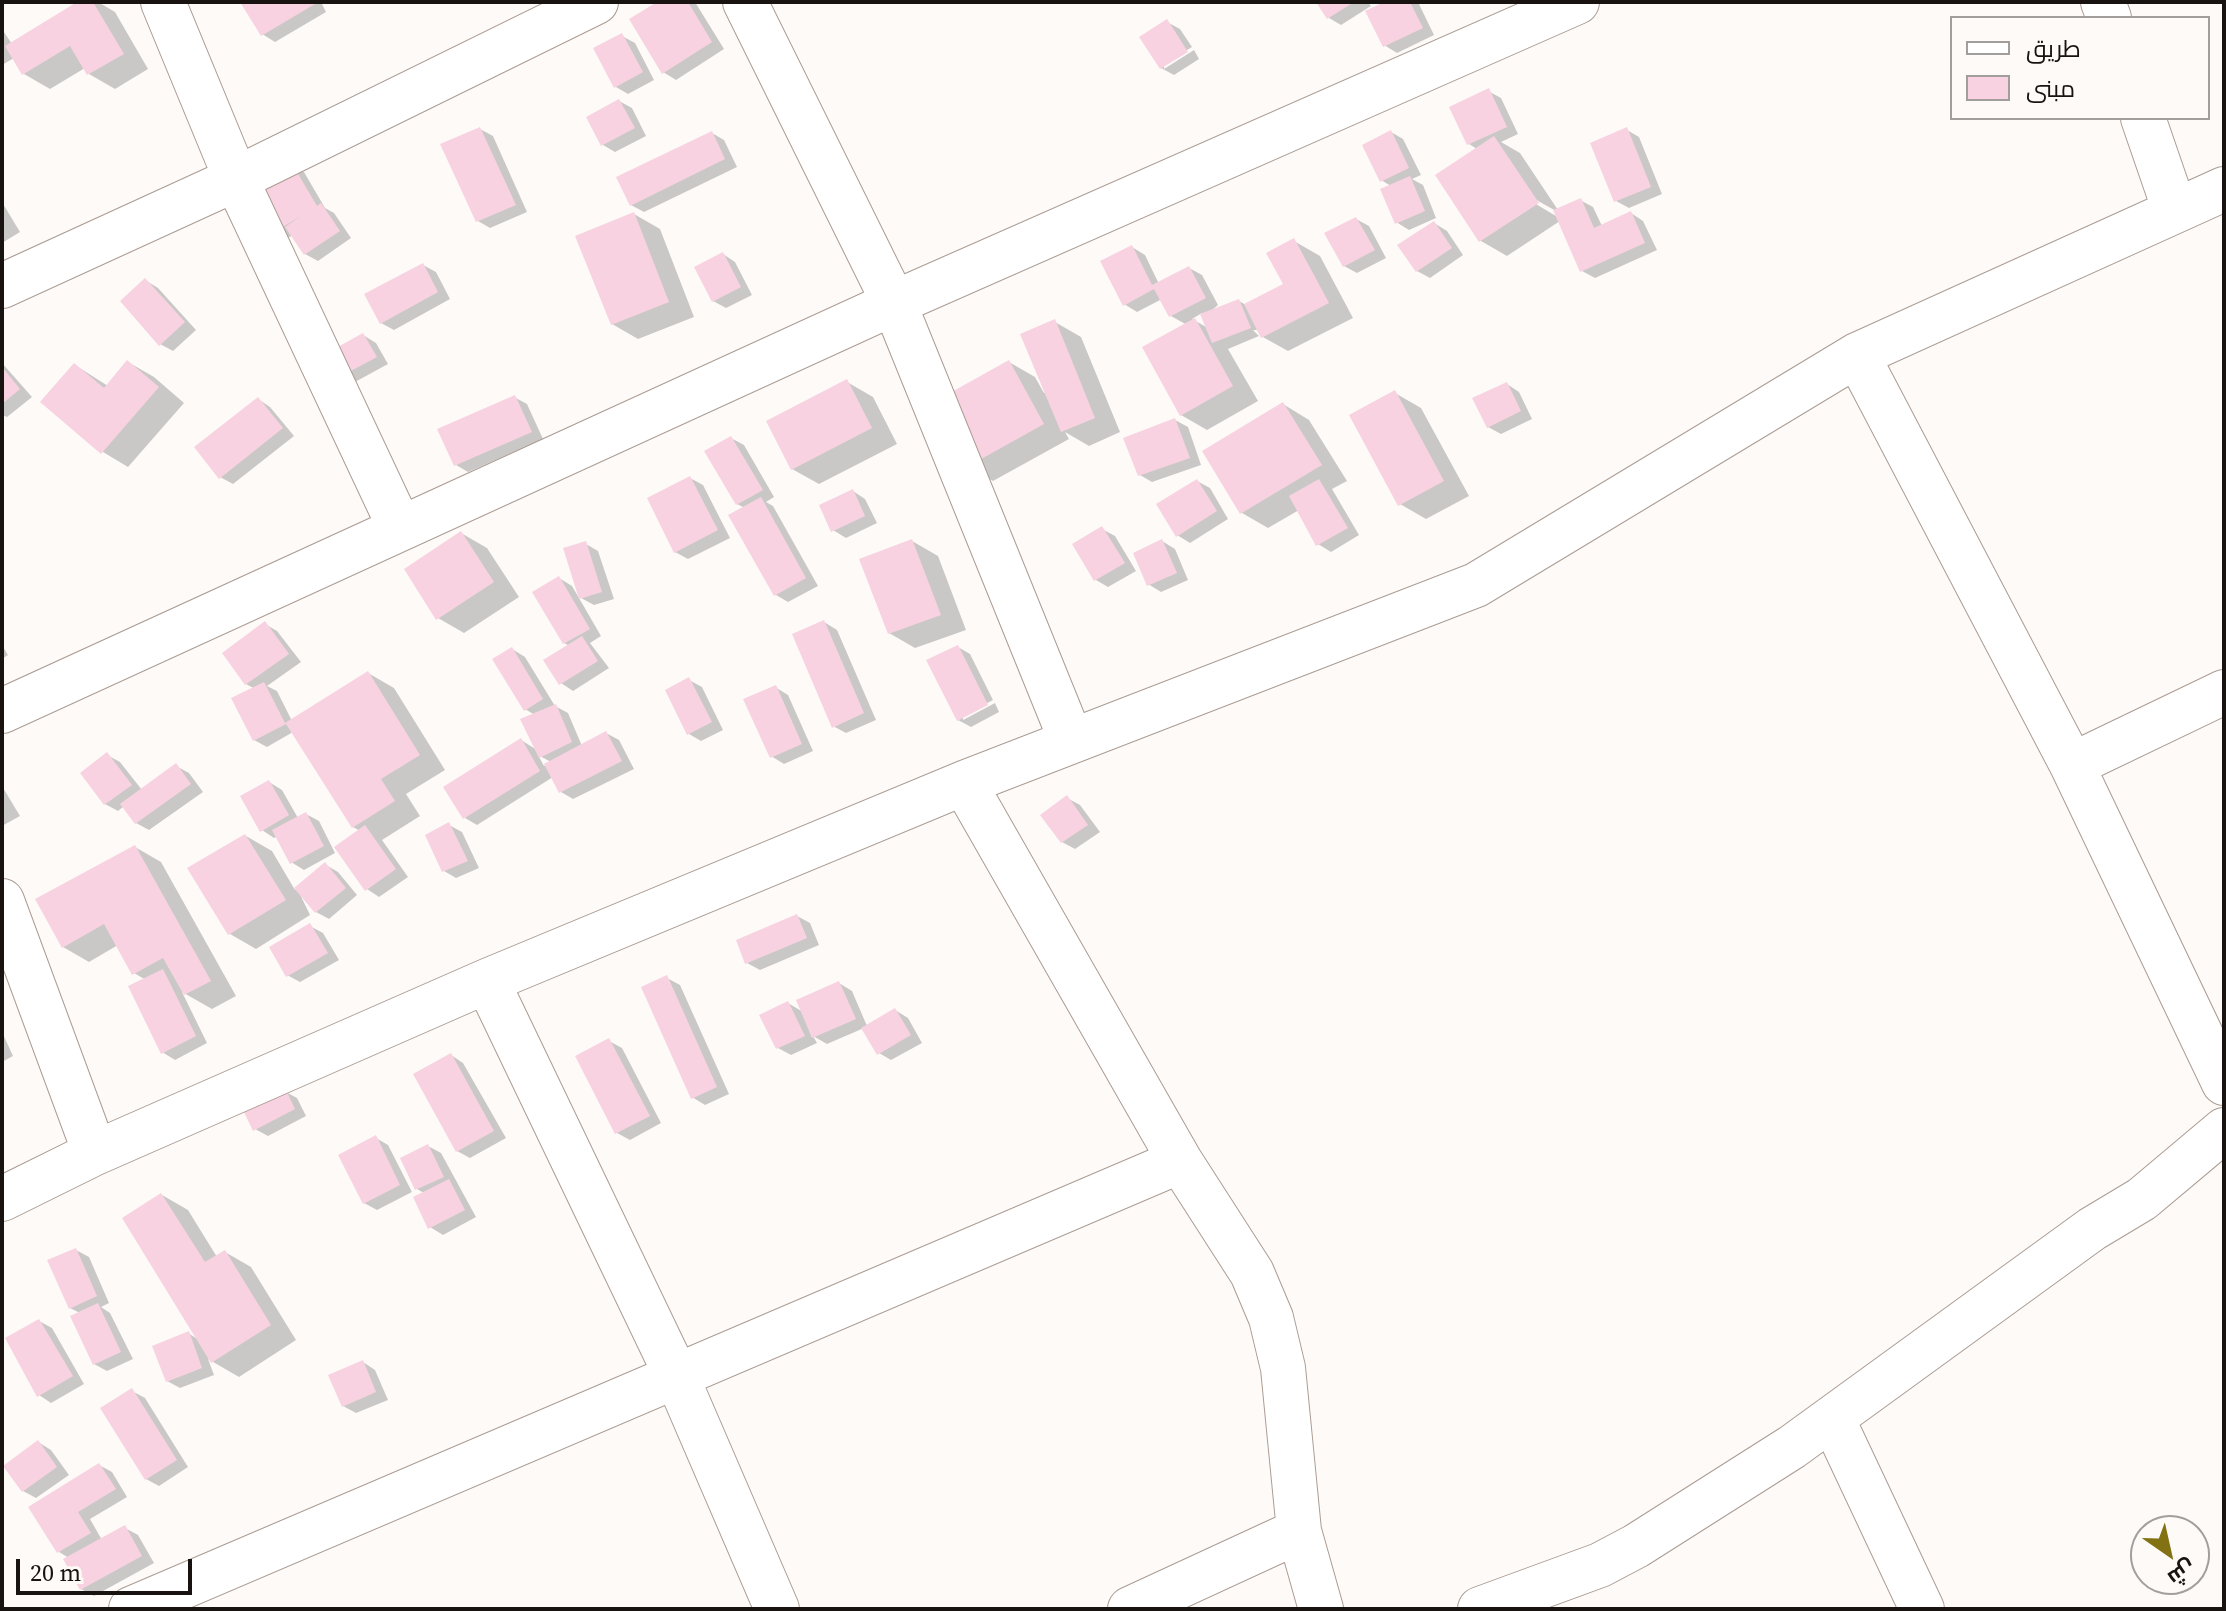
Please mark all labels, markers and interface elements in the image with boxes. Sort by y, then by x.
legend [1950,16,2210,120]
text: طريق [2026,32,2081,65]
text: مبنى [2026,72,2075,105]
north arrow [2130,1515,2210,1595]
scale bar [20,1543,196,1593]
text: ش [2162,1553,2202,1594]
text: 20 m [30,1556,81,1589]

